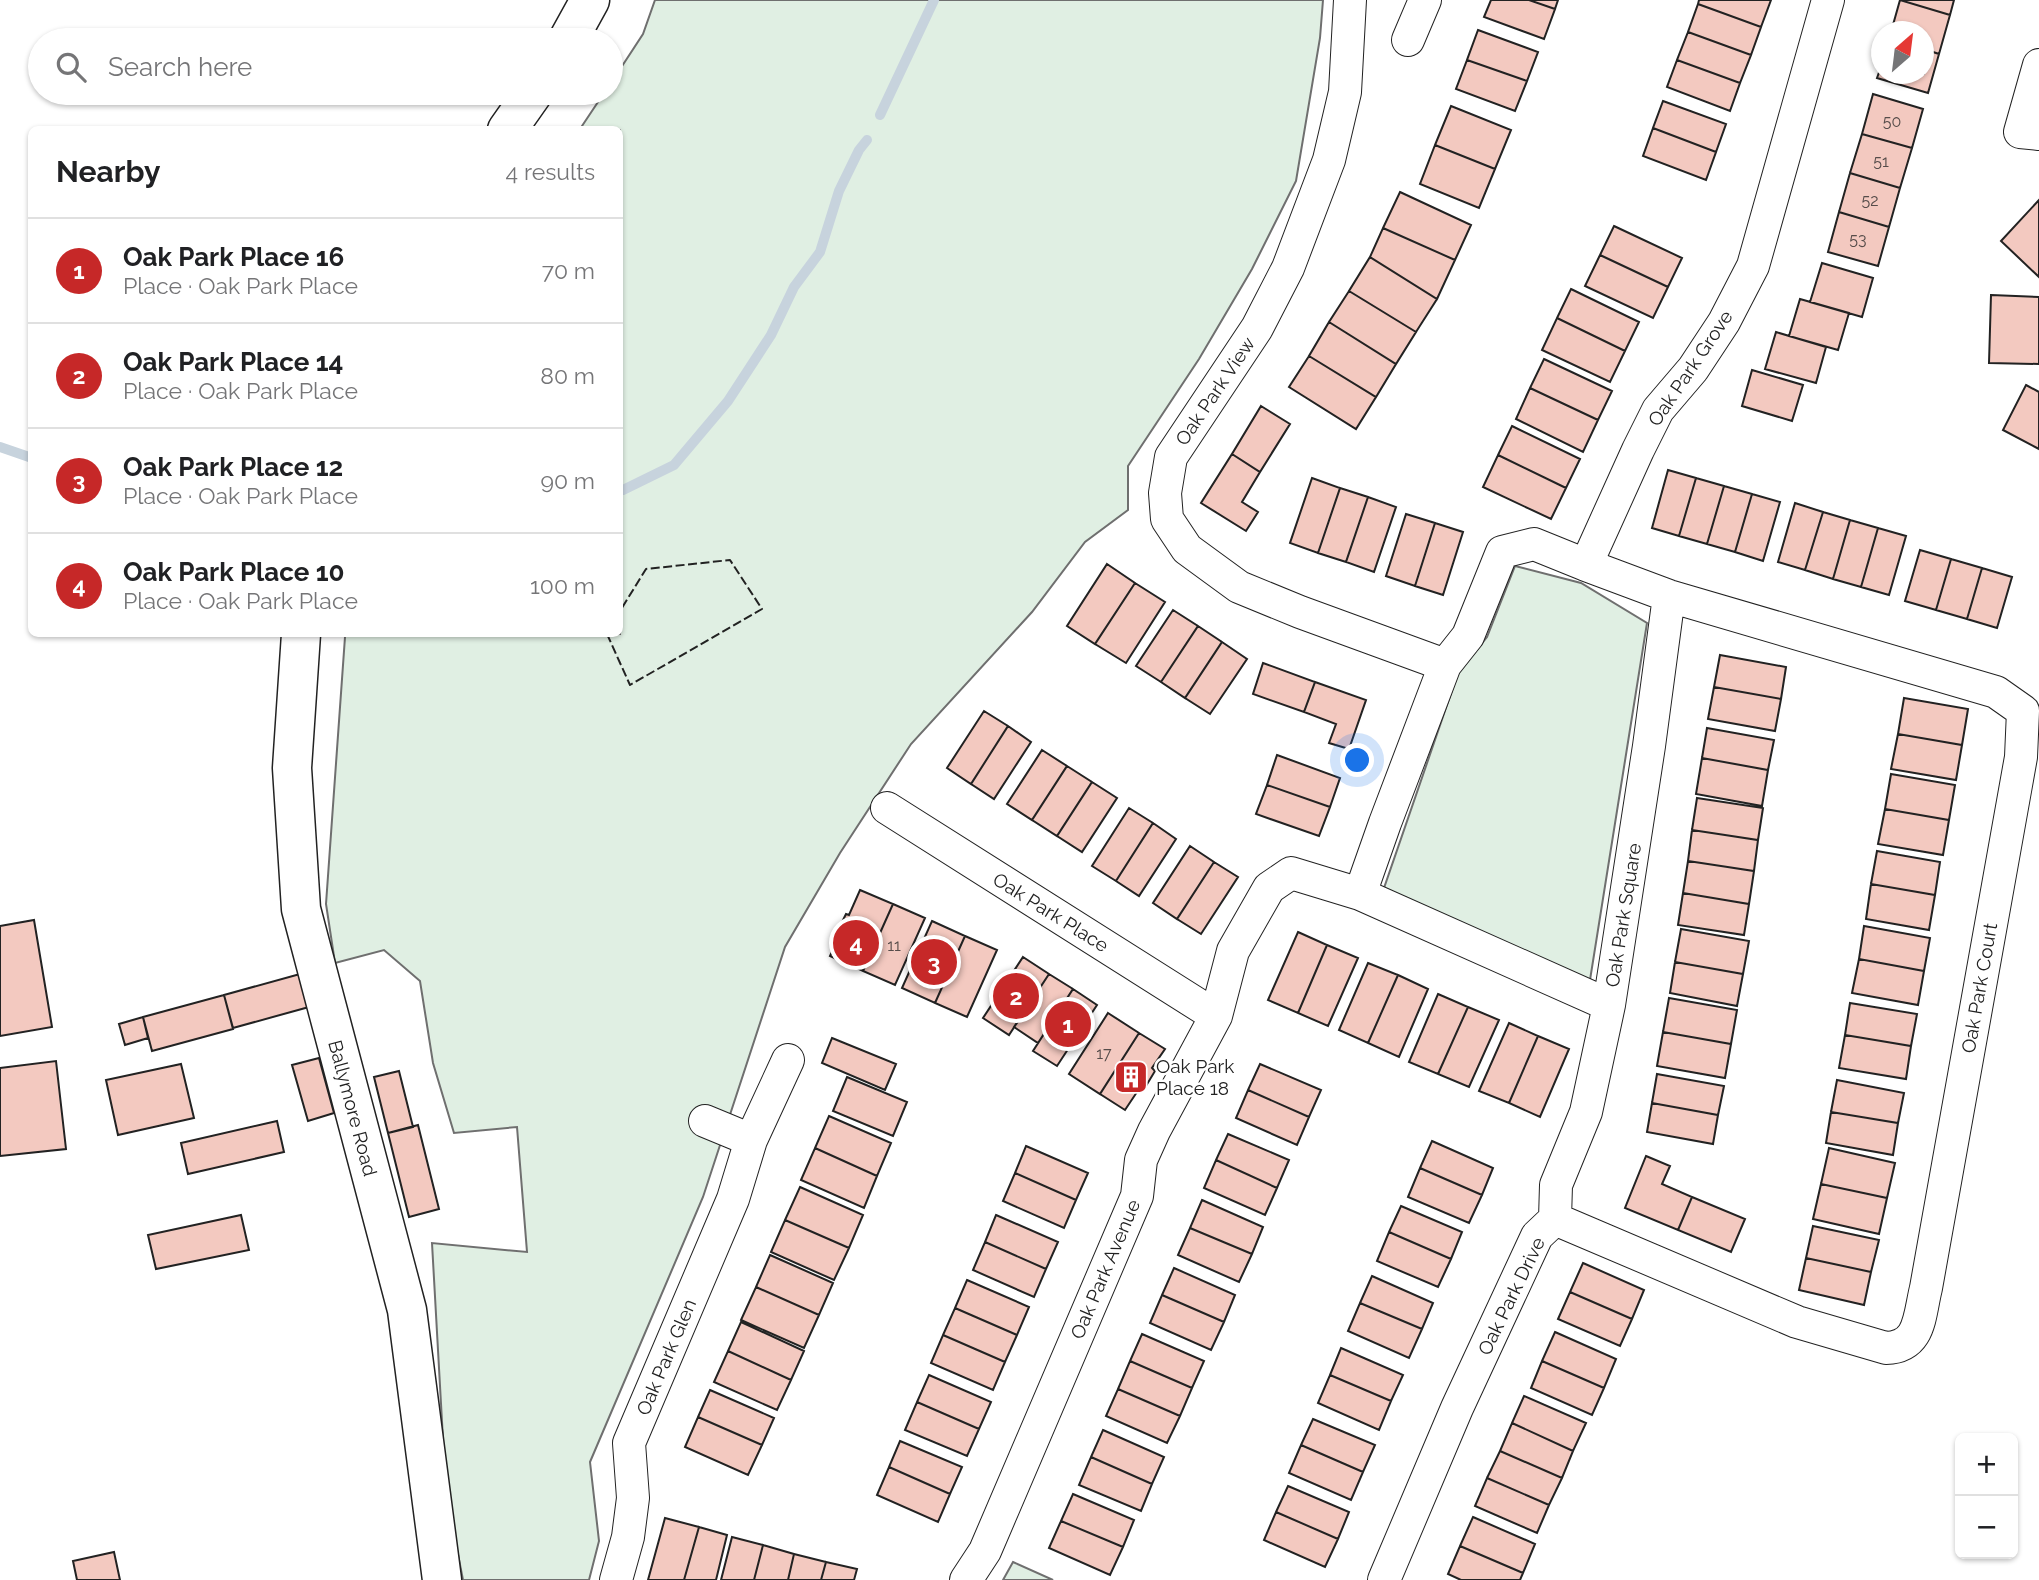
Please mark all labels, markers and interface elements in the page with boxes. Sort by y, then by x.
north arrow [1871,21,1934,84]
search box [28,28,623,105]
icon: search [52,48,90,86]
text: Search here [108,52,252,82]
house number: 50 [1883,112,1901,131]
house number: 51 [1873,152,1889,171]
text: Nearby [56,154,160,189]
text: 4 results [506,158,595,185]
house number: 52 [1861,191,1879,210]
house number: 53 [1849,230,1867,249]
text: Oak Park Place 16 [123,242,344,272]
text: 1 [73,257,85,284]
text: 70 m [542,257,595,284]
text: Place · Oak Park Place [123,272,358,299]
street label: Oak Park Grove [1643,306,1737,430]
street label: Oak Park View [1171,332,1260,449]
text: Oak Park Place 14 [123,347,343,377]
text: 2 [73,362,85,389]
text: 80 m [540,362,595,389]
text: Place · Oak Park Place [123,377,358,404]
text: Oak Park Place 12 [123,452,343,482]
text: 3 [73,467,85,494]
text: 90 m [540,467,595,494]
text: Place · Oak Park Place [123,482,358,509]
text: Oak Park Place 10 [123,557,344,587]
text: 4 [72,572,86,599]
text: 100 m [530,572,595,599]
text: Place · Oak Park Place [123,587,358,614]
your location [1340,743,1374,777]
street label: Oak Park Square [1601,841,1645,989]
street label: Oak Park Place [989,868,1113,956]
pin: 4 [833,917,879,969]
street label: Oak Park Court [1957,921,2001,1055]
house number: 11 [887,936,901,955]
pin: 3 [911,936,957,988]
pin: 2 [993,970,1039,1022]
pin: 1 [1045,998,1091,1050]
street label: Ballymore Road [324,1038,382,1178]
house number: 17 [1096,1044,1112,1063]
place label: Oak Park Place 18 [1156,1055,1234,1099]
building icon: Oak Park Place 18 [1112,1058,1150,1096]
street label: Oak Park Avenue [1066,1196,1144,1342]
street label: Oak Park Drive [1473,1233,1549,1359]
street label: Oak Park Glen [632,1296,700,1418]
map controls [1955,1433,2018,1559]
button: + [1955,1433,2018,1496]
button: − [1955,1496,2018,1559]

